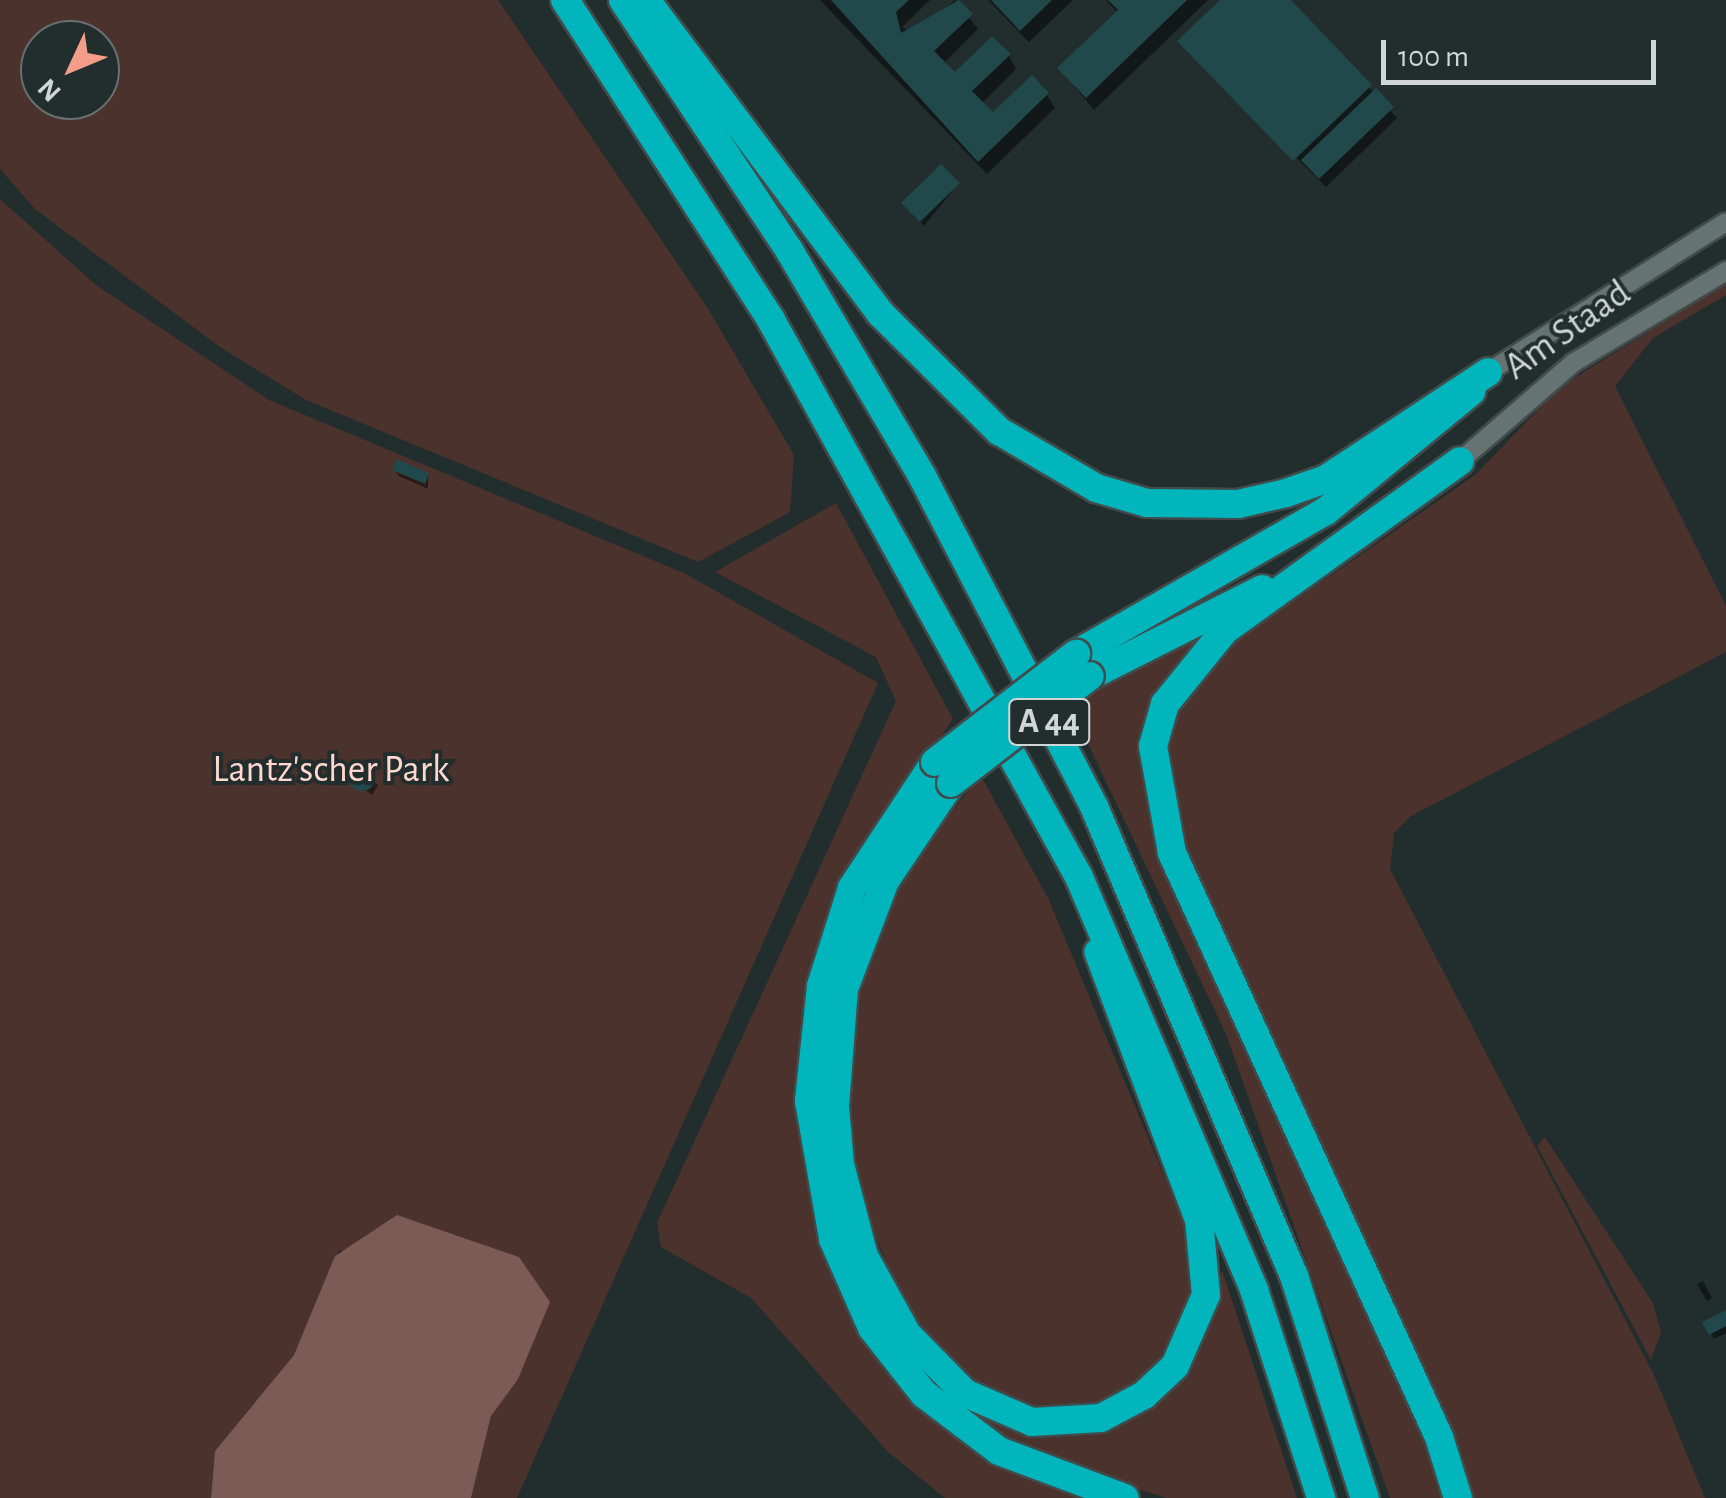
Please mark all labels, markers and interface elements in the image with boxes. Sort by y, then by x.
north arrow [20,20,120,120]
scale bar [1386,20,1661,82]
text: 100 m [1398,42,1469,72]
text: N [33,73,67,106]
street label: Am Staad [1496,271,1640,391]
road number: A 44 [1006,692,1092,752]
park label: Lantz'scher Park [213,748,449,794]

